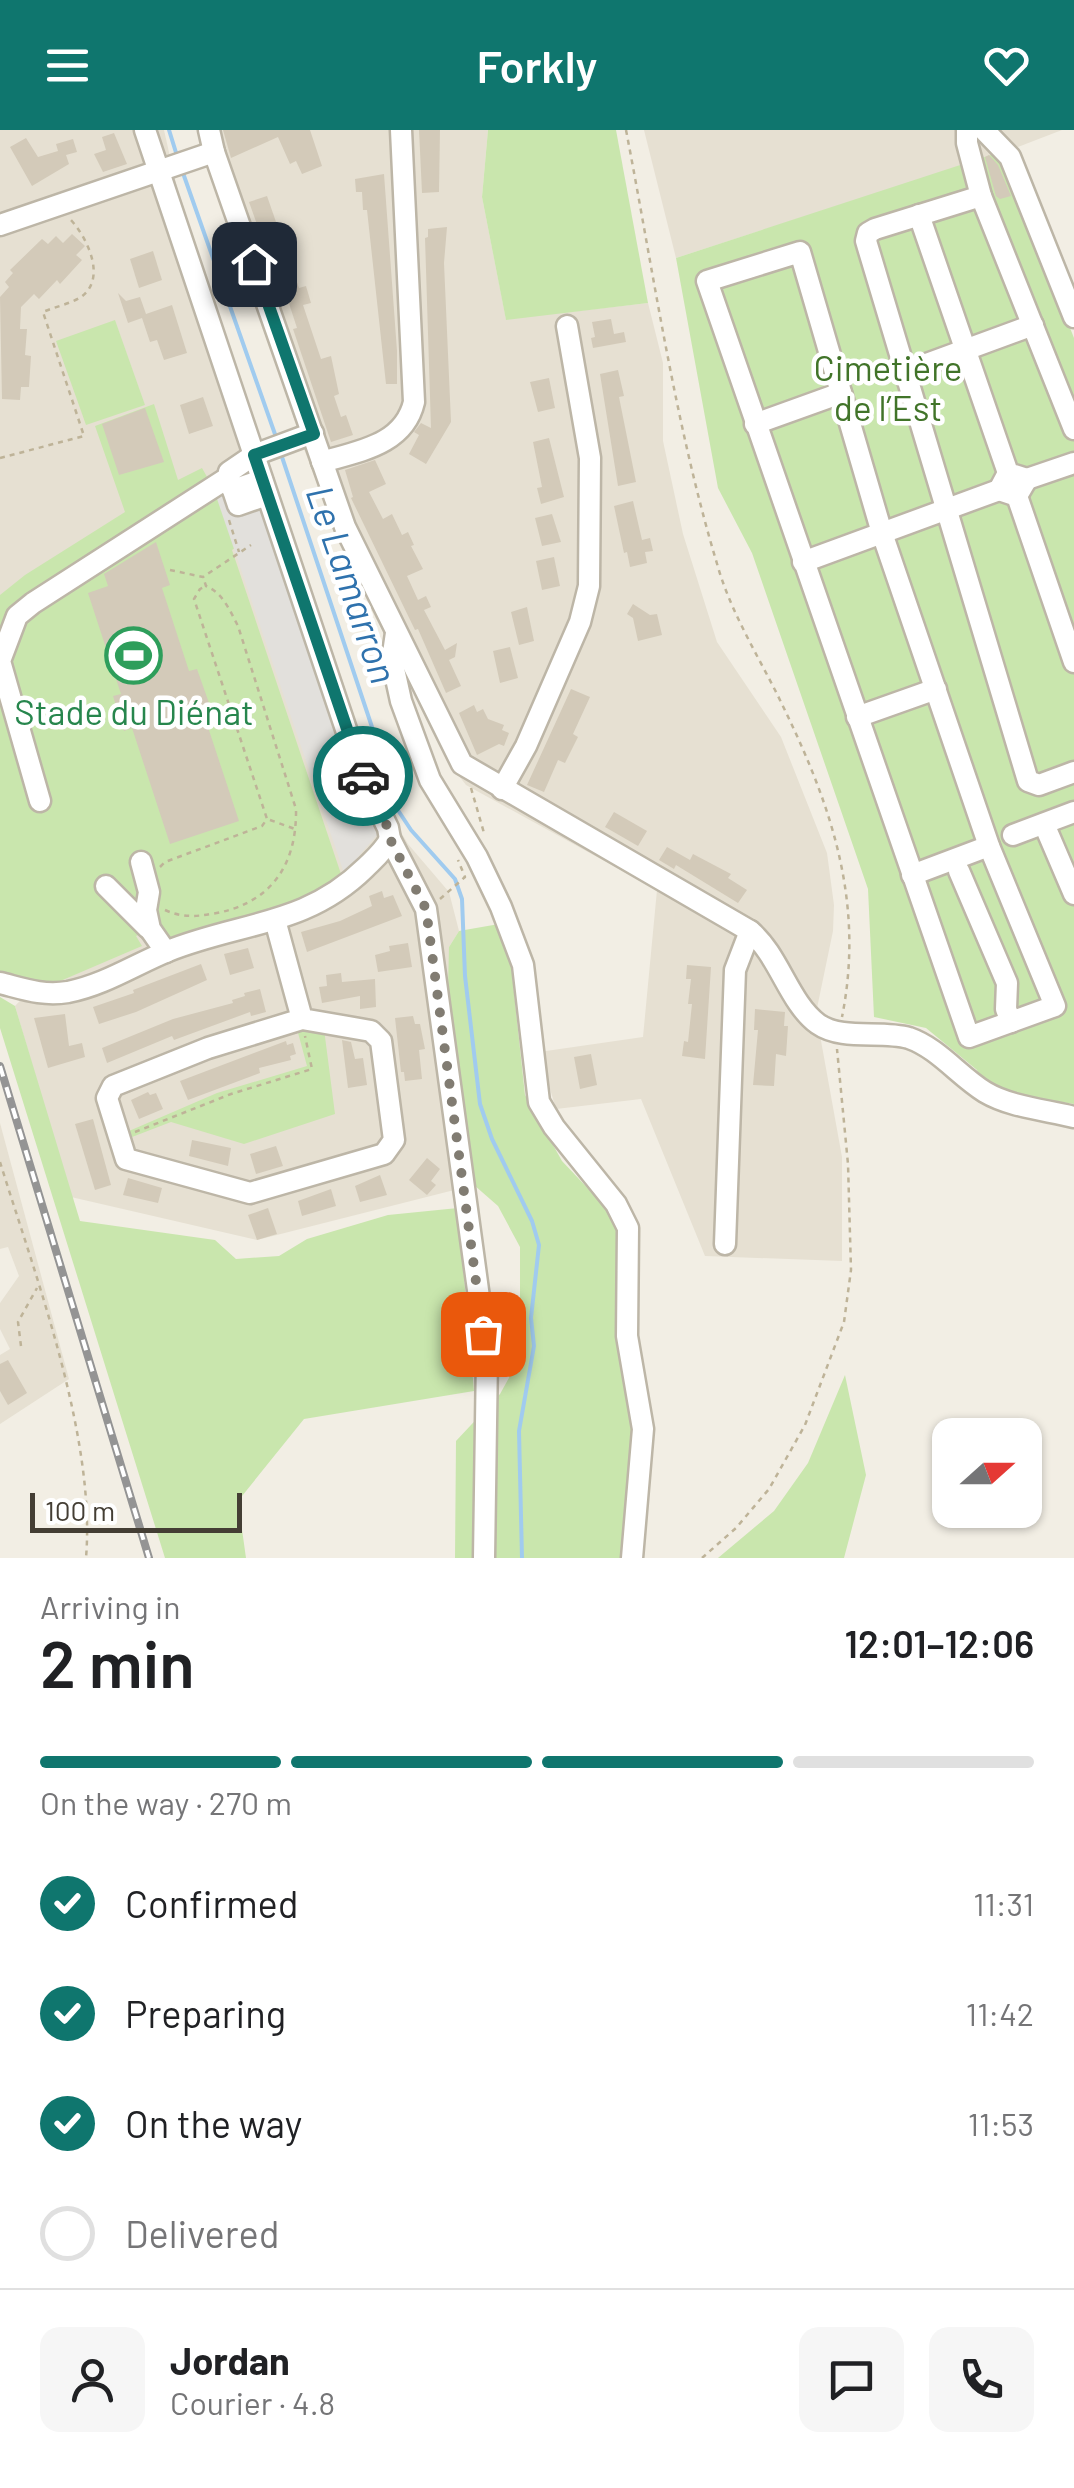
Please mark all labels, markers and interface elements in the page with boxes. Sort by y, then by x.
icon: menu [40,38,95,93]
text: Forkly [476,38,598,92]
icon: heart [979,38,1034,93]
pin [212,222,297,307]
icon: home [227,237,282,292]
park label: Cimetière de l’Est [814,346,962,428]
water label: Le Lamarron [298,479,408,689]
sports icon: Stade du Diénat [104,625,164,685]
place label: Stade du Diénat [14,690,254,732]
courier [313,726,413,826]
icon: car [336,749,391,804]
pin [441,1292,526,1377]
icon: bag [456,1307,511,1362]
north arrow [932,1418,1042,1528]
map controls [932,1418,1042,1528]
scale bar [30,1488,242,1532]
text: 100 m [45,1493,115,1527]
text: Arriving in [40,1587,180,1625]
text: 12:01–12:06 [845,1620,1034,1666]
text: 2 min [40,1623,195,1701]
text: On the way · 270 m [40,1783,292,1821]
icon: check [40,1876,95,1931]
text: Confirmed [125,1880,298,1926]
text: 11:31 [973,1884,1034,1922]
icon: check [40,1986,95,2041]
text: Preparing [125,1990,286,2036]
text: 11:42 [966,1994,1034,2032]
icon: check [40,2096,95,2151]
text: On the way [125,2100,302,2146]
text: 11:53 [968,2104,1034,2142]
text: Delivered [125,2210,279,2256]
button: person [40,2327,145,2432]
button: chat [799,2327,904,2432]
button: phone [929,2327,1034,2432]
text: Jordan [170,2337,290,2383]
text: Courier · 4.8 [170,2383,335,2421]

